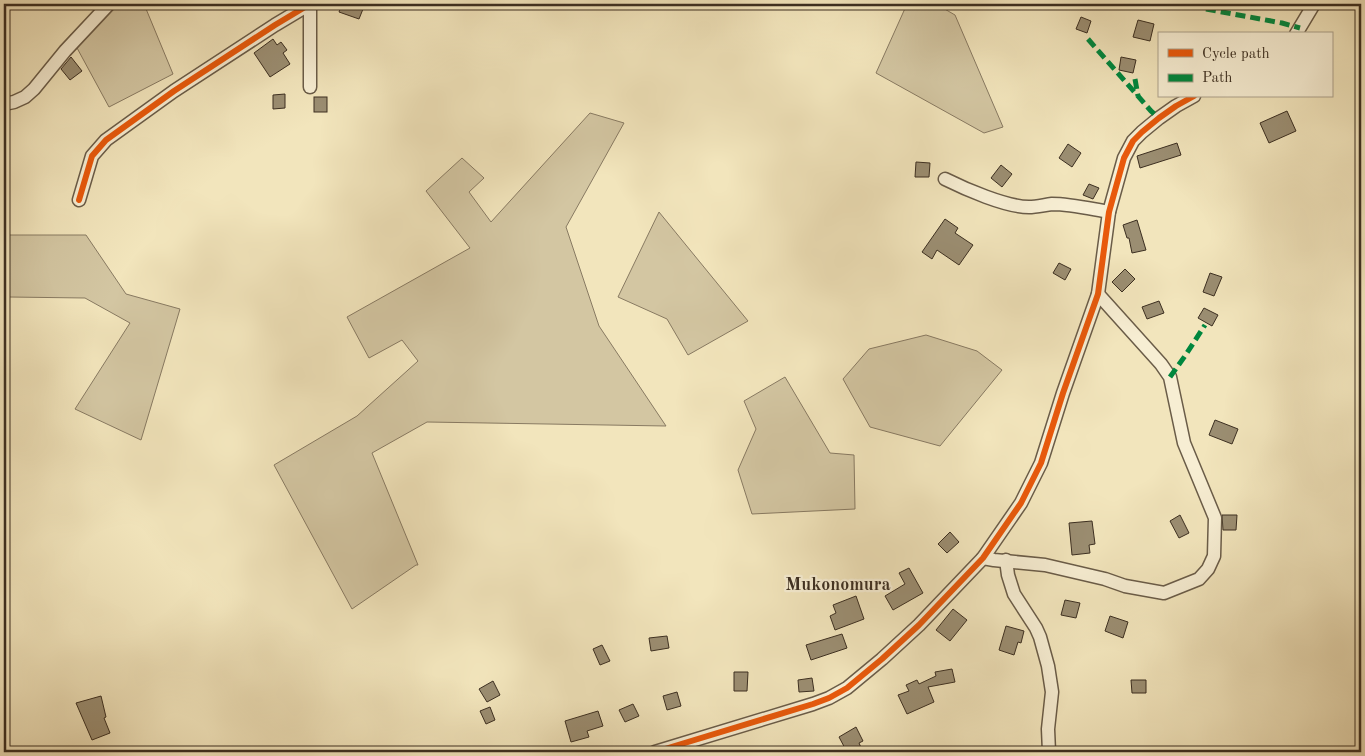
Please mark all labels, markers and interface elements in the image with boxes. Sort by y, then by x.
legend [1158,32,1332,98]
text: Cycle path [1202,47,1270,62]
text: Path [1202,71,1232,86]
district label: Mukonomura [785,576,891,594]

